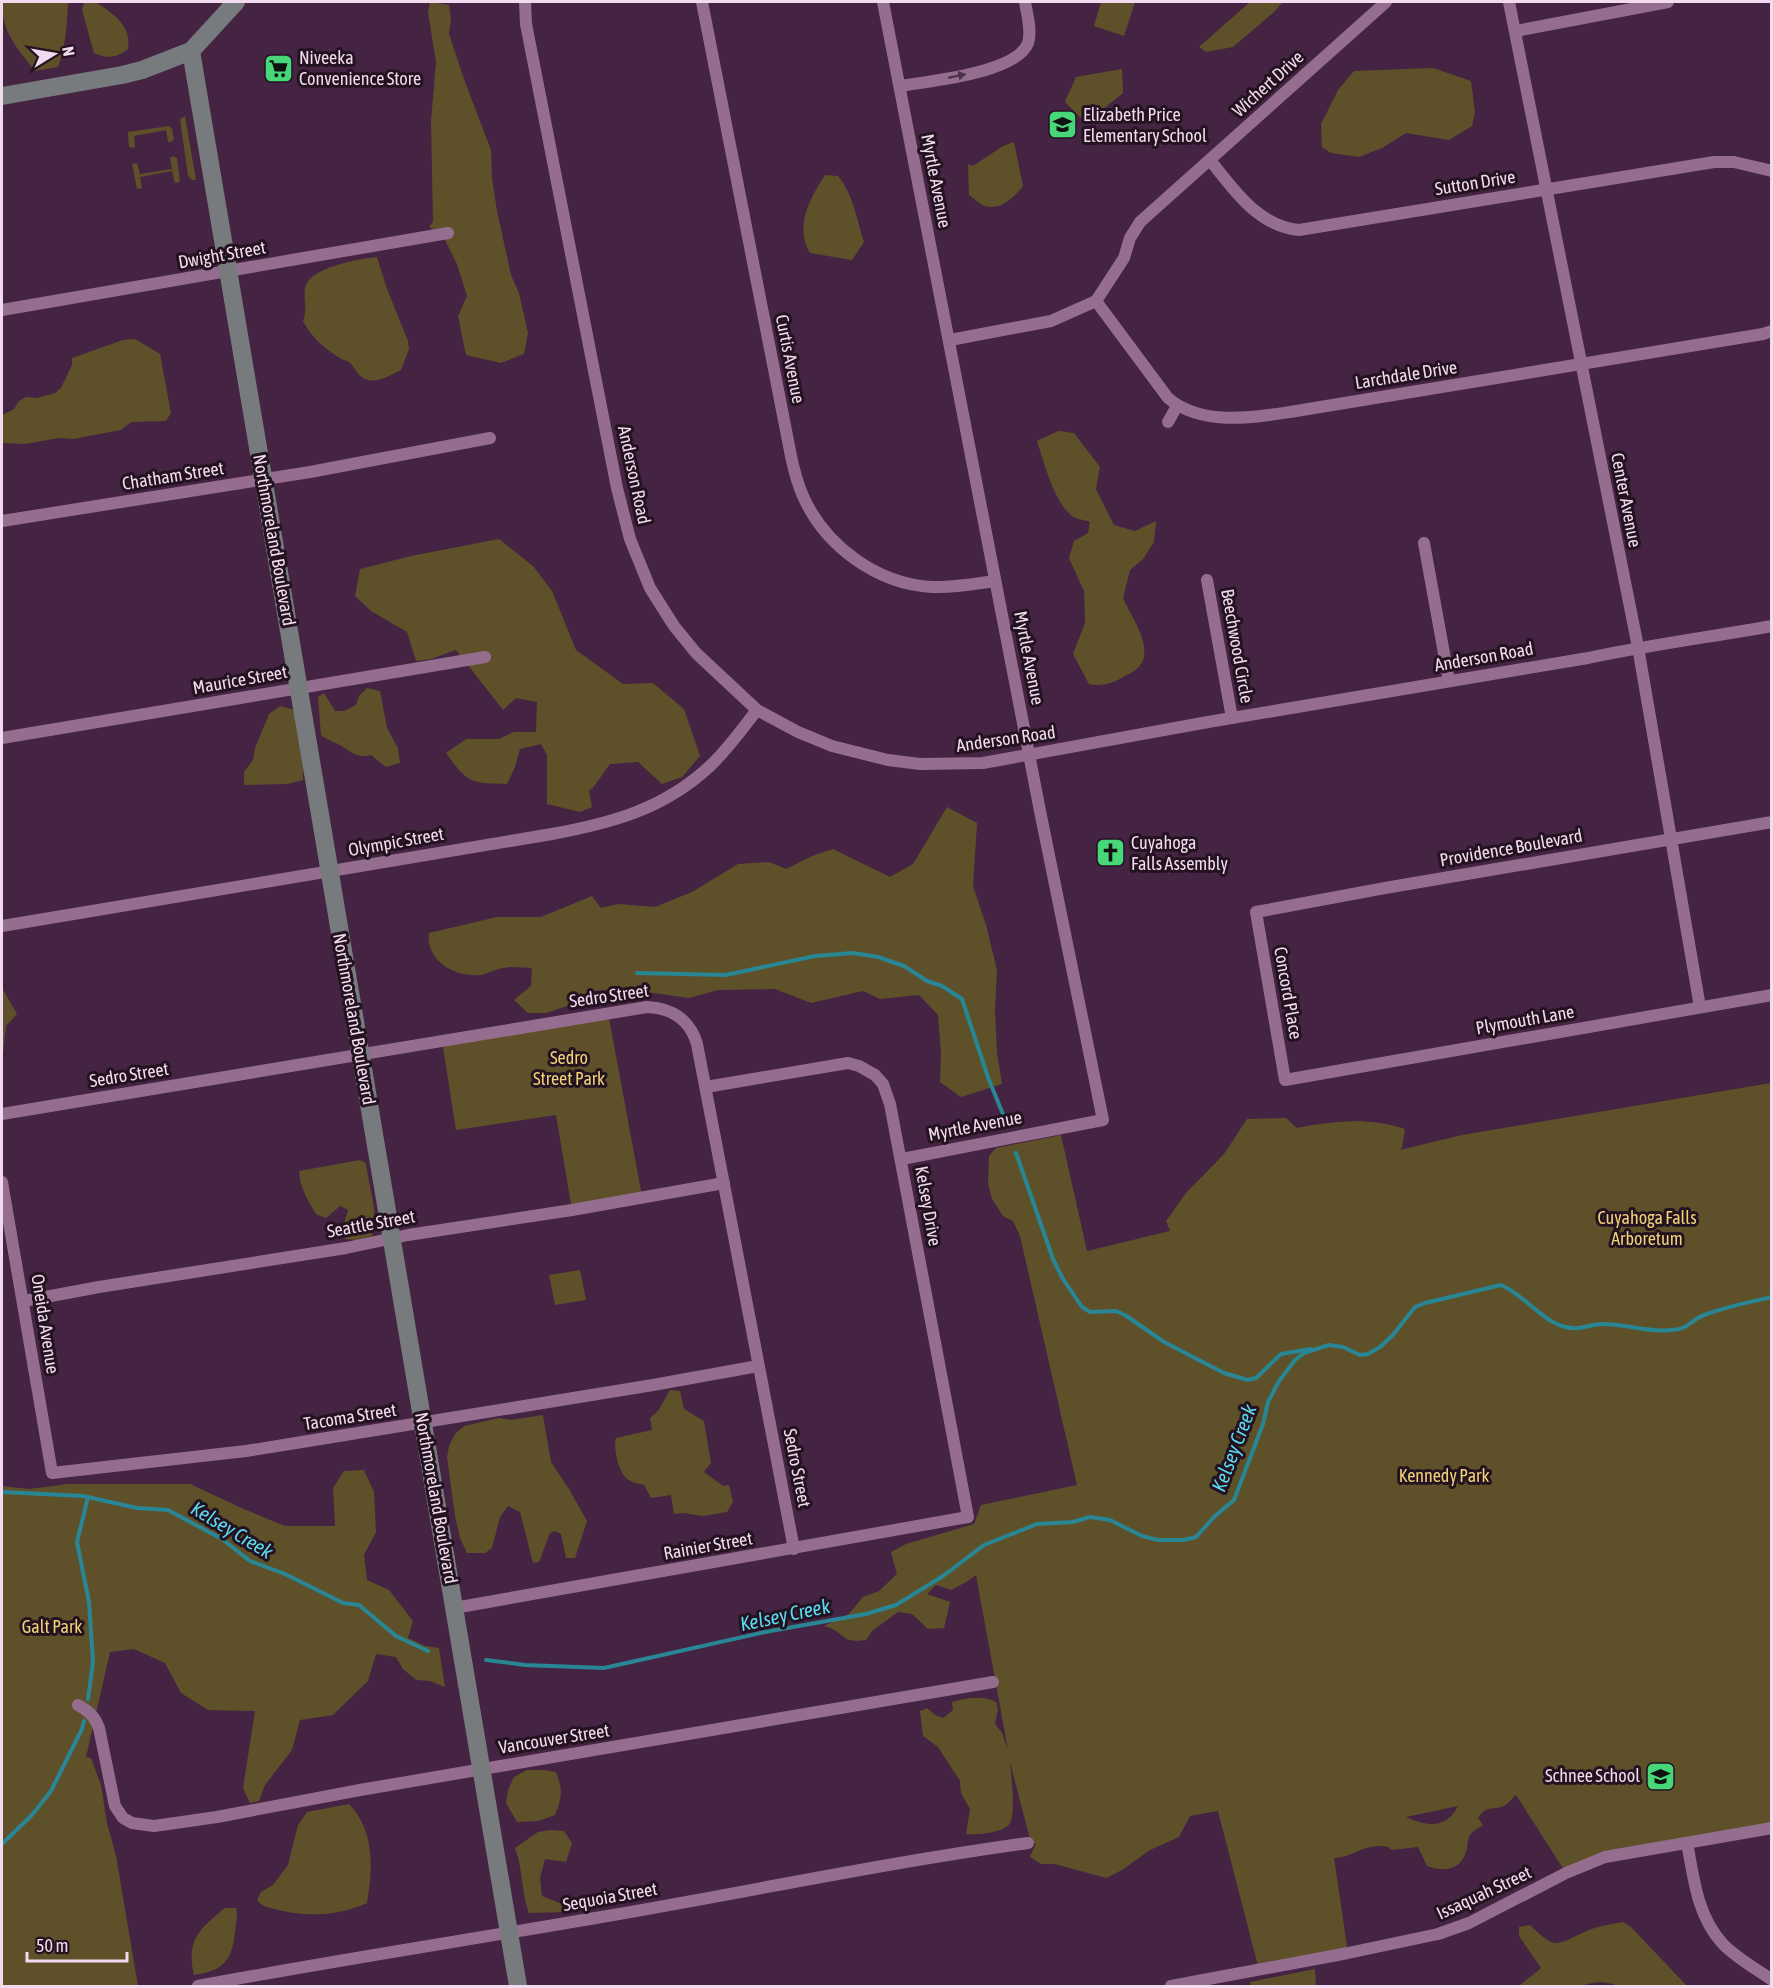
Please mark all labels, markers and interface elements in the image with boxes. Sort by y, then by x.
north arrow [24,24,84,84]
text: N [59,45,78,57]
street label: Wichert Drive [1228,46,1308,121]
place label: Niveeka Convenience Store [299,47,421,89]
supermarket icon: Niveeka Convenience Store [262,52,294,84]
one-way arrow [948,71,967,80]
place label: Elizabeth Price Elementary School [1083,104,1207,146]
school or university icon: Elizabeth Price Elementary School [1046,109,1078,141]
street label: Myrtle Avenue [917,132,956,229]
street label: Sutton Drive [1433,166,1517,199]
street label: Dwight Street [176,236,267,273]
street label: Curtis Avenue [772,313,809,405]
street label: Larchdale Drive [1353,356,1458,393]
street label: Anderson Road [614,424,655,526]
street label: Center Avenue [1607,451,1646,549]
street label: Northmoreland Boulevard [249,453,300,627]
street label: Chatham Street [121,457,225,494]
street label: Beechwood Circle [1217,587,1258,705]
street label: Myrtle Avenue [1010,609,1049,706]
street label: Anderson Road [1433,637,1535,676]
street label: Maurice Street [191,661,289,698]
street label: Anderson Road [955,721,1057,756]
street label: Olympic Street [346,823,445,860]
street label: Providence Boulevard [1438,825,1584,870]
place label: Cuyahoga Falls Assembly [1131,832,1228,874]
church icon: Cuyahoga Falls Assembly [1094,837,1126,869]
street label: Northmoreland Boulevard [329,932,380,1106]
street label: Concord Place [1270,945,1307,1041]
street label: Sedro Street [568,980,650,1011]
street label: Plymouth Lane [1474,1001,1576,1038]
park label: Sedro Street Park [533,1047,605,1089]
street label: Sedro Street [88,1058,170,1091]
street label: Myrtle Avenue [926,1106,1023,1145]
street label: Kelsey Drive [911,1164,946,1247]
street label: Seattle Street [325,1205,417,1242]
park label: Cuyahoga Falls Arboretum [1598,1207,1696,1249]
street label: Oneida Avenue [27,1273,64,1375]
street label: Tacoma Street [302,1399,398,1434]
water label: Kelsey Creek [1206,1401,1261,1495]
street label: Northmoreland Boulevard [411,1411,462,1585]
street label: Sedro Street [780,1427,815,1509]
park label: Kennedy Park [1399,1465,1489,1486]
water label: Kelsey Creek [187,1496,278,1563]
street label: Rainier Street [662,1527,754,1564]
water label: Kelsey Creek [738,1594,832,1635]
park label: Galt Park [22,1616,82,1637]
street label: Vancouver Street [497,1719,611,1758]
school or university icon: Schnee School [1645,1760,1677,1792]
place label: Schnee School [1545,1765,1640,1786]
street label: Issaquah Street [1433,1861,1534,1924]
street label: Sequoia Street [561,1878,659,1915]
scale bar [27,1925,128,1963]
text: 50 m [36,1935,68,1956]

